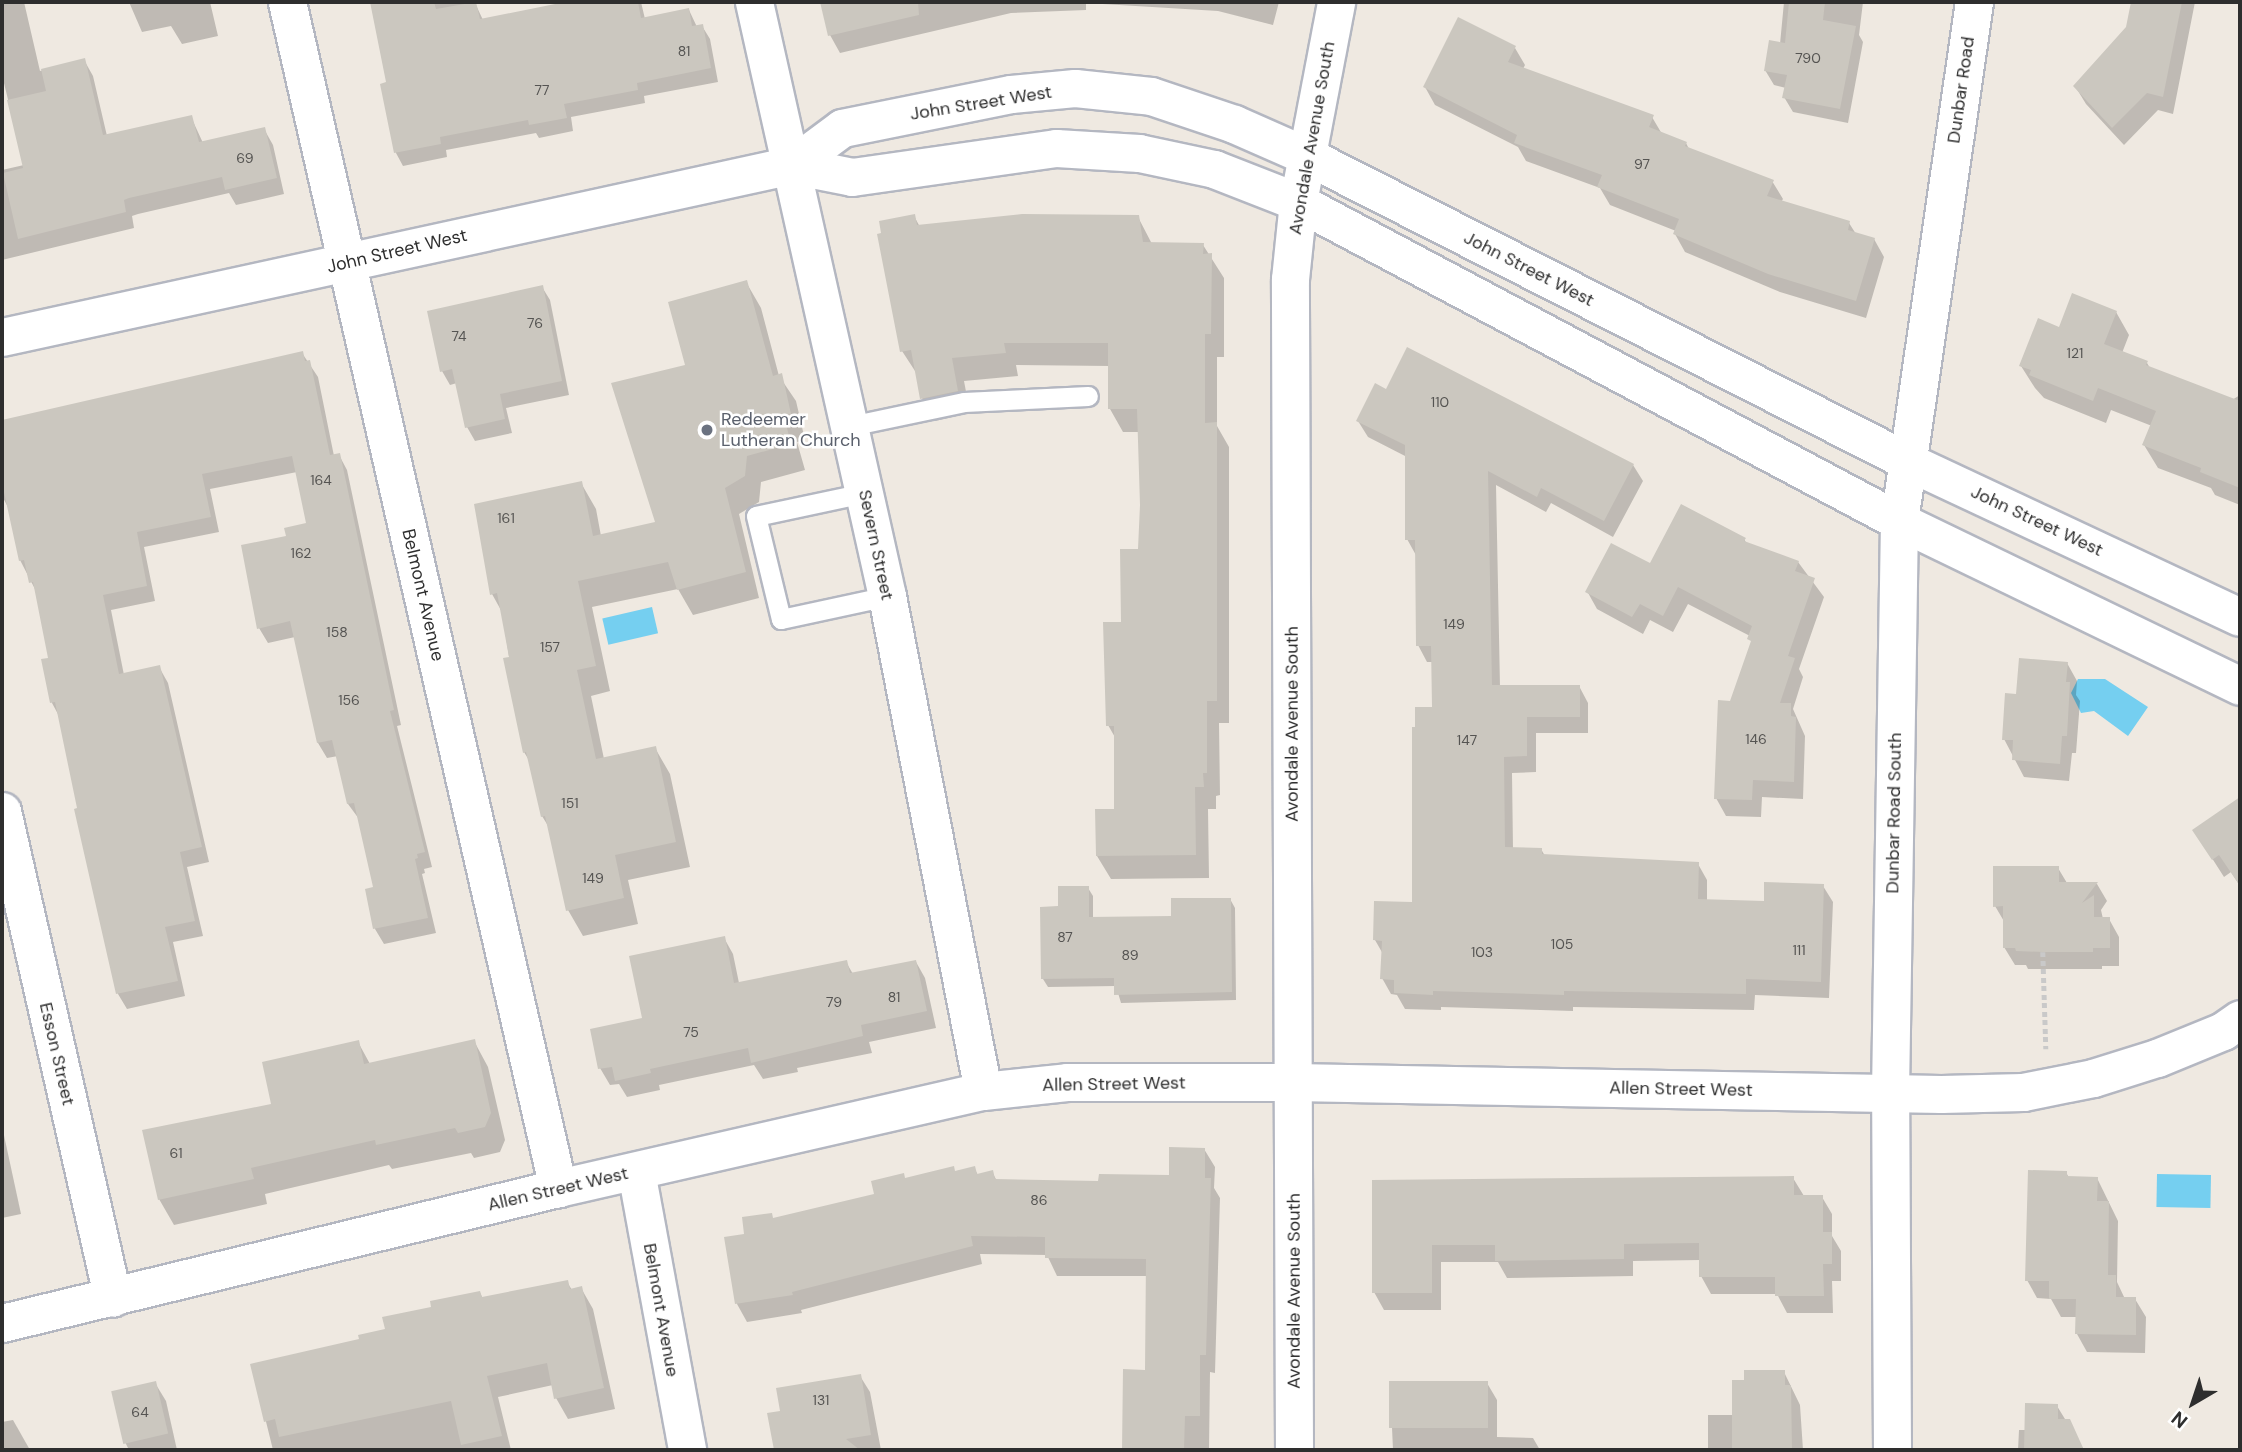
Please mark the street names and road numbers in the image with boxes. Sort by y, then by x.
street label: Dunbar Road [1943,35,1979,145]
street label: Avondale Avenue South [1284,40,1340,236]
street label: John Street West [908,81,1054,125]
street label: John Street West [325,224,469,278]
street label: John Street West [1460,227,1598,311]
street label: John Street West [1967,481,2107,561]
street label: Severn Street [854,488,898,602]
street label: Belmont Avenue [397,527,449,663]
street label: Avondale Avenue South [1281,626,1303,822]
street label: Dunbar Road South [1882,732,1906,894]
street label: Esson Street [35,1000,79,1108]
street label: Allen Street West [1042,1072,1186,1096]
street label: Allen Street West [1609,1077,1753,1101]
street label: Allen Street West [486,1162,630,1216]
street label: Avondale Avenue South [1283,1193,1305,1389]
street label: Belmont Avenue [639,1242,683,1378]

